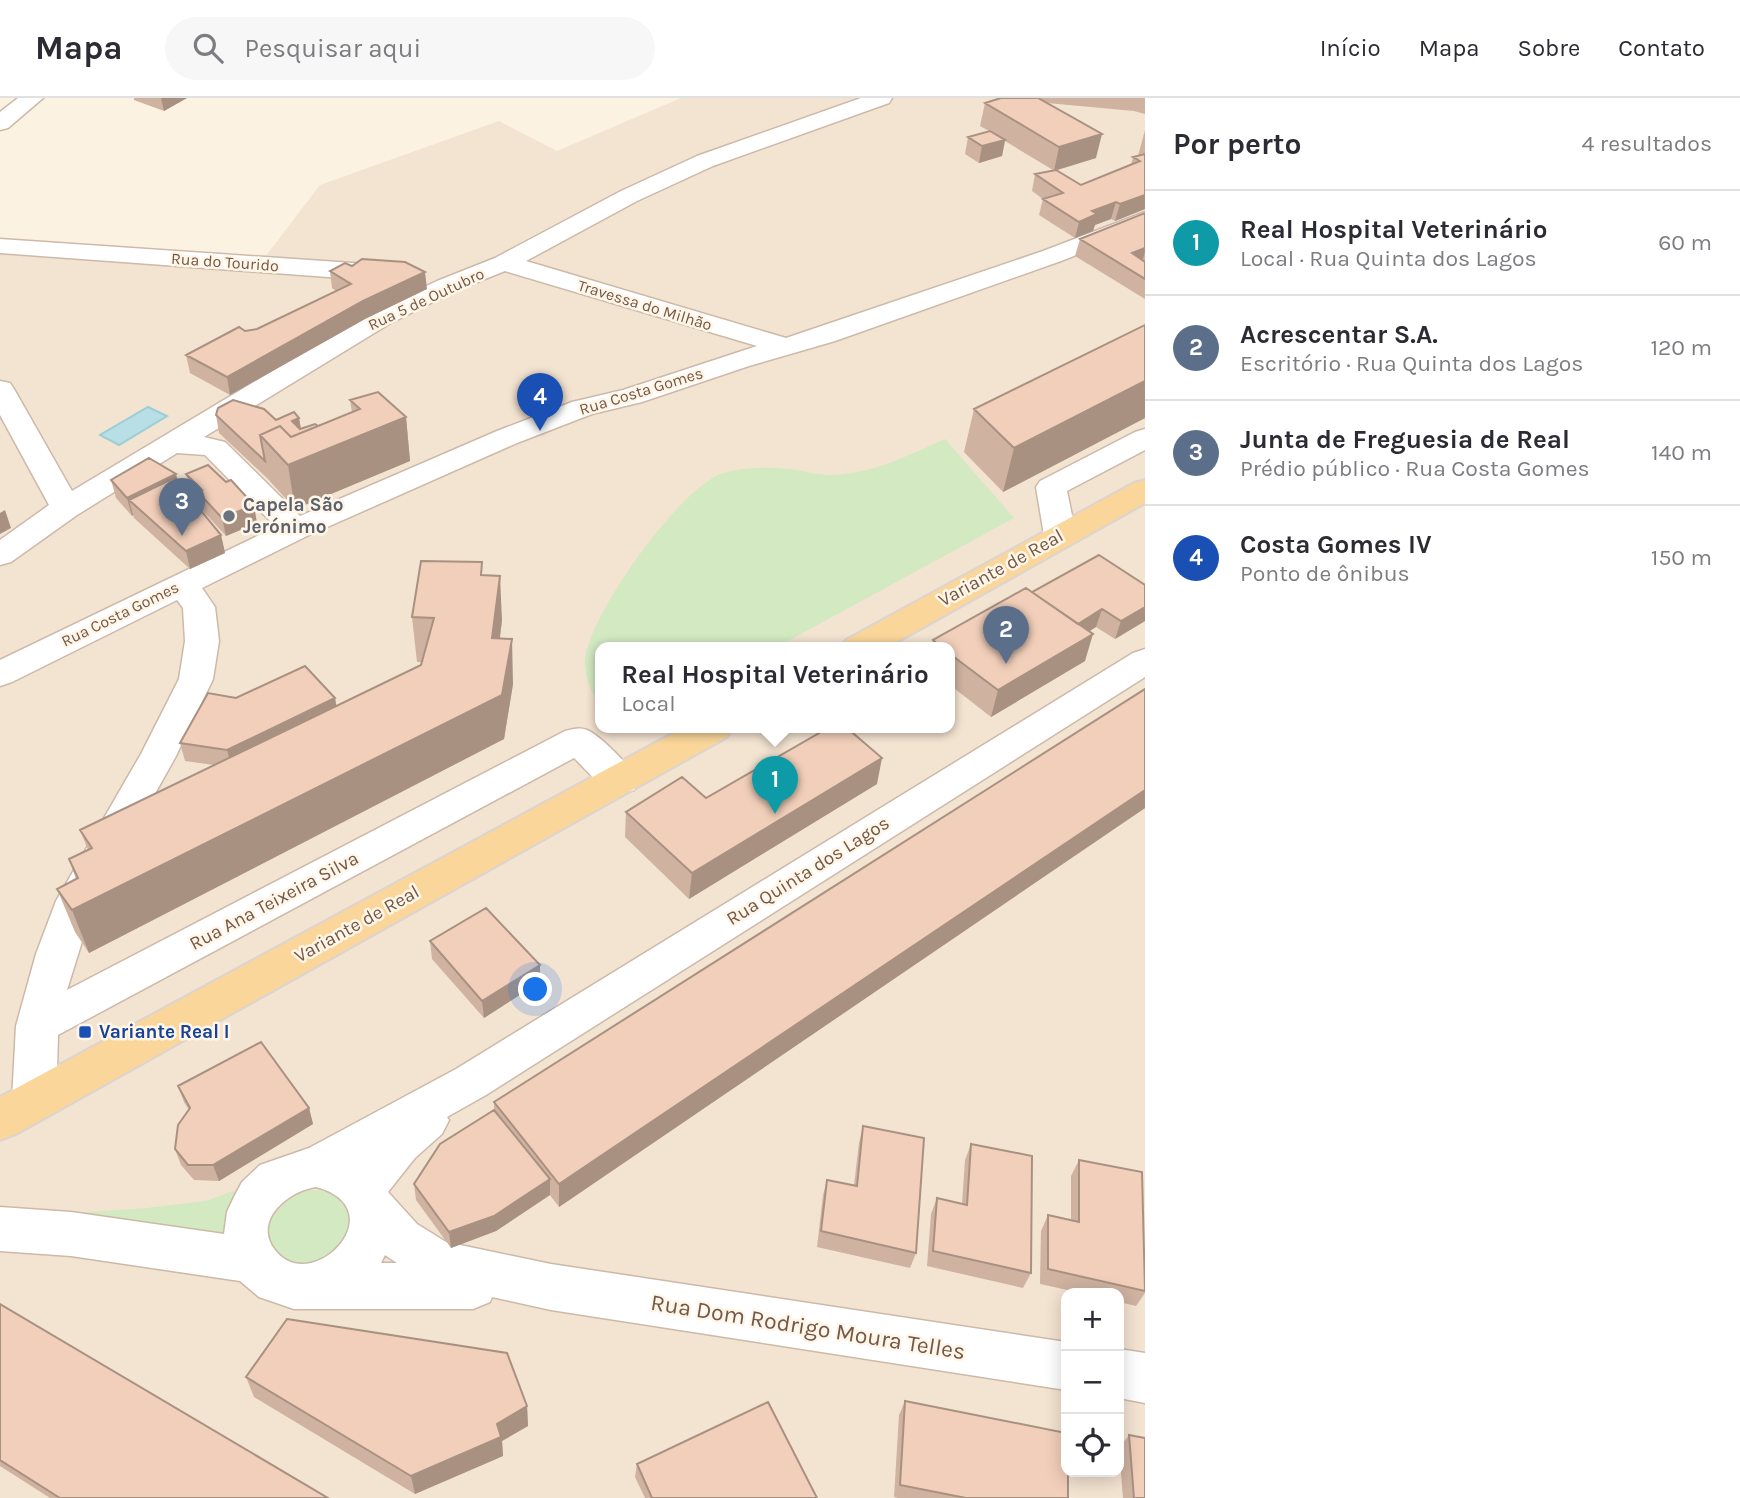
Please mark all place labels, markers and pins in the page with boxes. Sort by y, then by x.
pin: 4 [517,373,563,431]
pin: 3 [159,478,205,536]
place label: Capela São Jerónimo [243,494,344,538]
marker: Capela São Jerónimo [221,508,237,524]
pin: 2 [983,606,1029,664]
pin: 1 [752,756,798,814]
place label: Variante Real I [99,1021,230,1043]
marker: Variante Real I [77,1024,93,1040]

